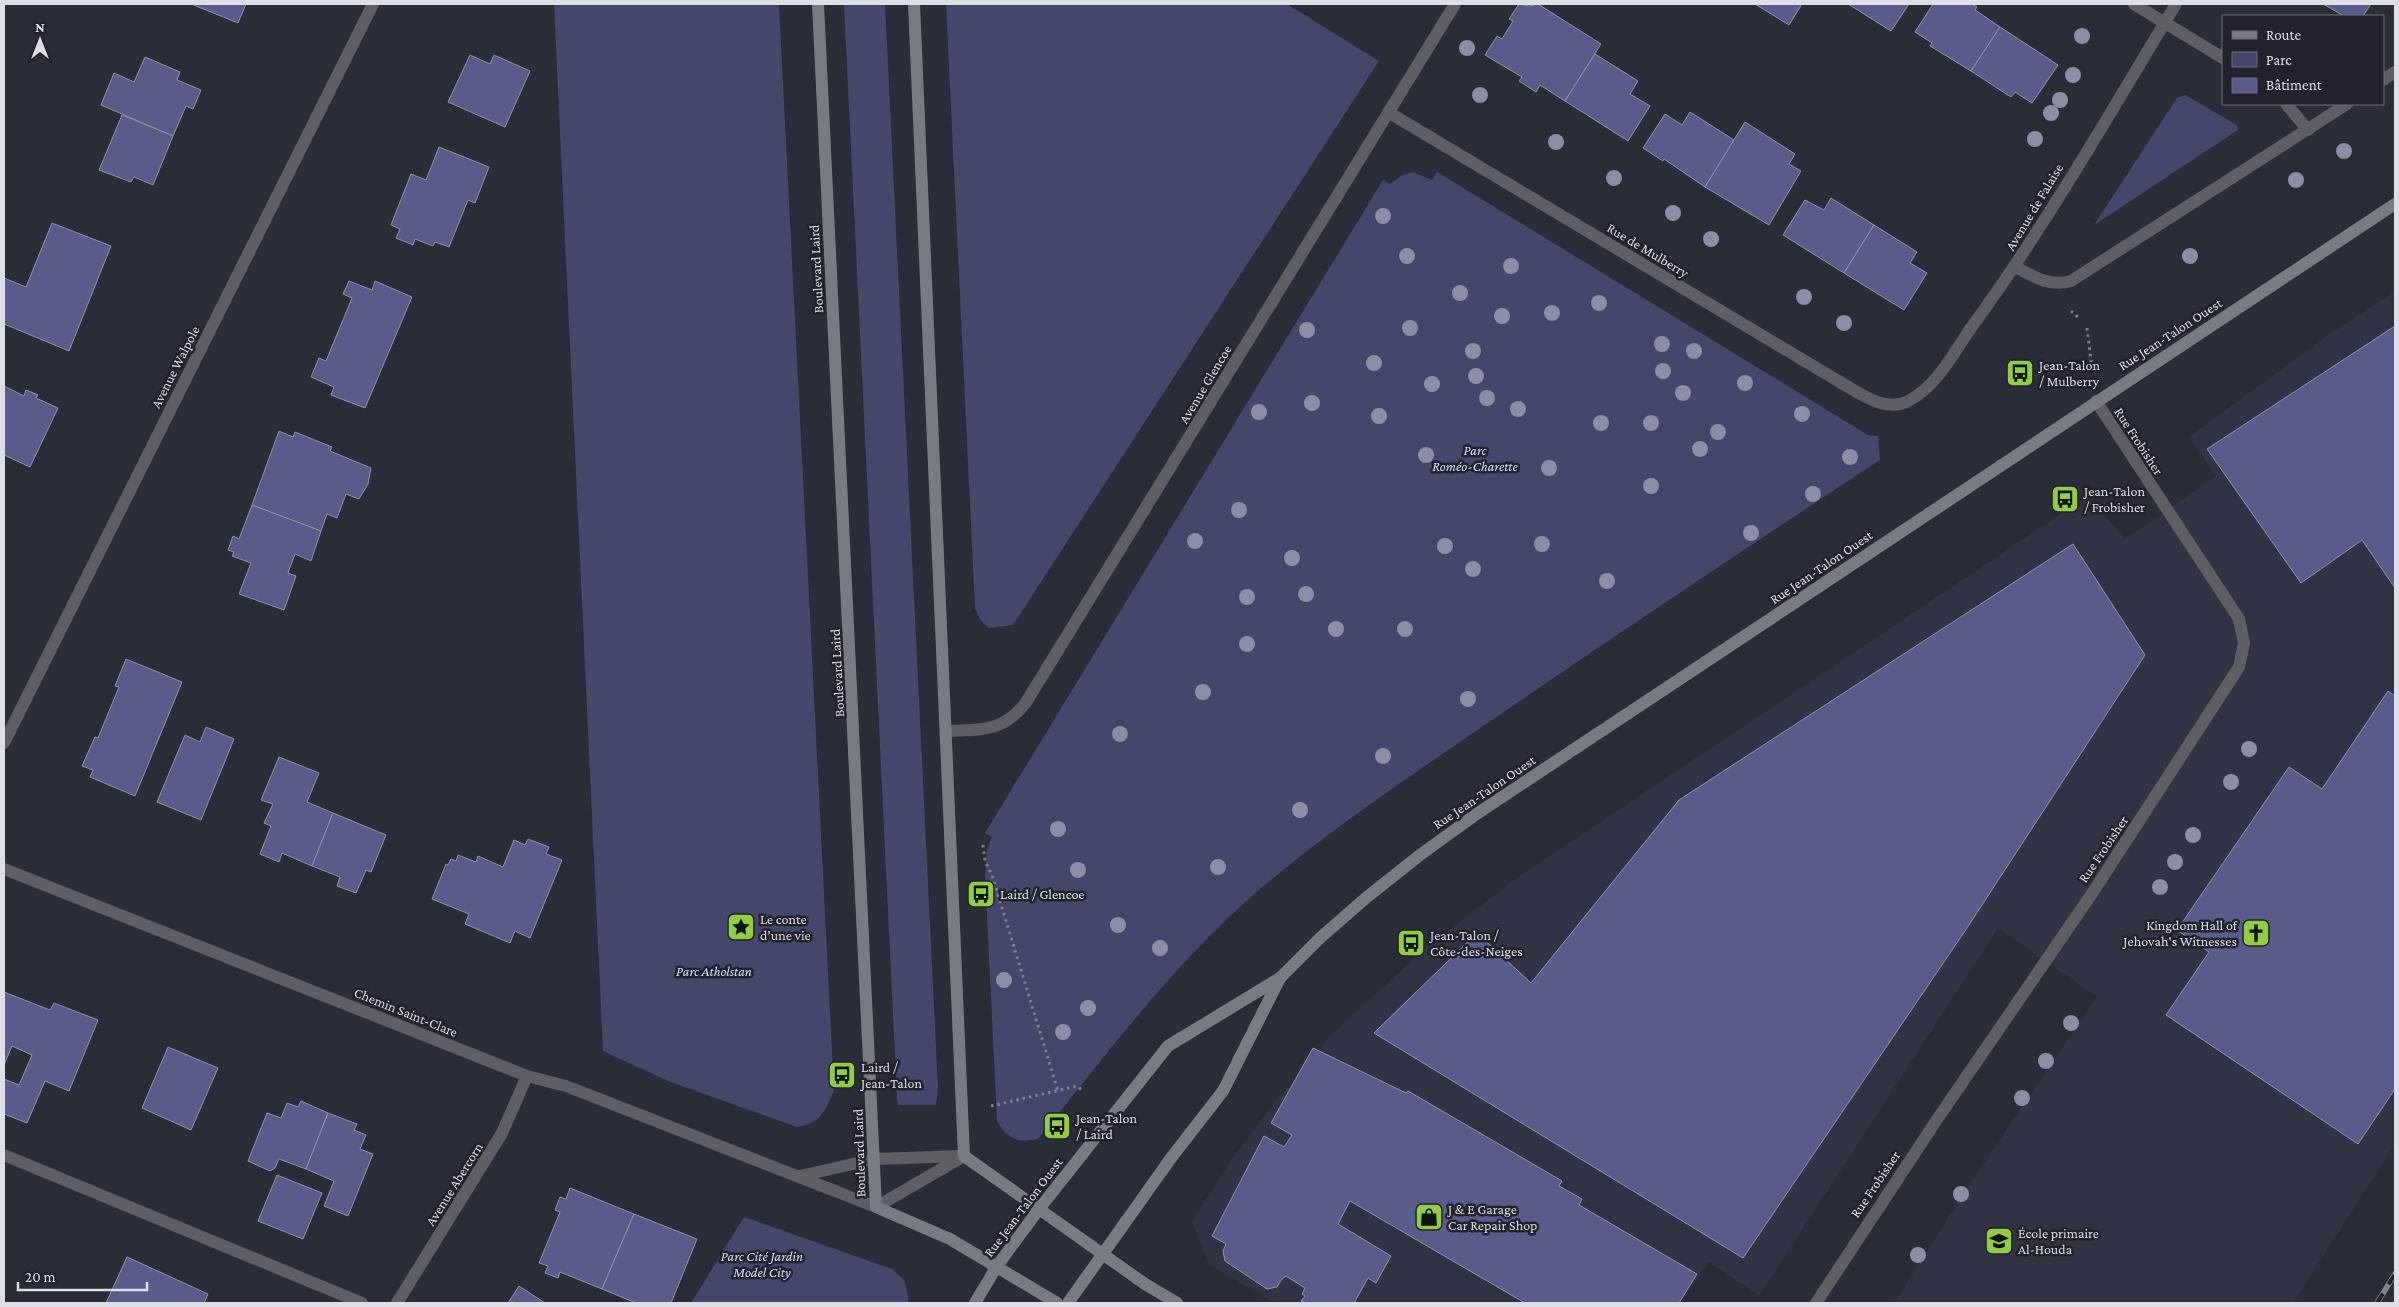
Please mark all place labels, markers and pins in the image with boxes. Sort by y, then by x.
place label: Jean-Talon / Mulberry [2037,357,2100,389]
bus stop icon: Jean-Talon / Mulberry [2005,358,2035,388]
place label: Jean-Talon / Frobisher [2082,483,2145,515]
bus stop icon: Jean-Talon / Frobisher [2050,484,2080,514]
bus stop icon: Laird / Glencoe [966,879,996,909]
place label: Laird / Glencoe [1000,886,1084,902]
place label: Le conte d’une vie [760,911,811,943]
place icon: Le conte d’une vie [726,912,756,942]
place label: Kingdom Hall of Jehovah's Witnesses [2121,917,2238,949]
church icon: Kingdom Hall of Jehovah's Witnesses [2241,918,2271,948]
place label: Jean-Talon / Côte-des-Neiges [1428,927,1523,959]
bus stop icon: Jean-Talon / Côte-des-Neiges [1396,928,1426,958]
place label: Laird / Jean-Talon [859,1059,922,1091]
bus stop icon: Laird / Jean-Talon [827,1060,857,1090]
place label: Jean-Talon / Laird [1074,1110,1137,1142]
bus stop icon: Jean-Talon / Laird [1042,1111,1072,1141]
place label: J & E Garage Car Repair Shop [1446,1201,1537,1233]
shop icon: J & E Garage Car Repair Shop [1414,1202,1444,1232]
place label: École primaire Al-Houda [2018,1225,2099,1257]
school or university icon: École primaire Al-Houda [1984,1226,2014,1256]

